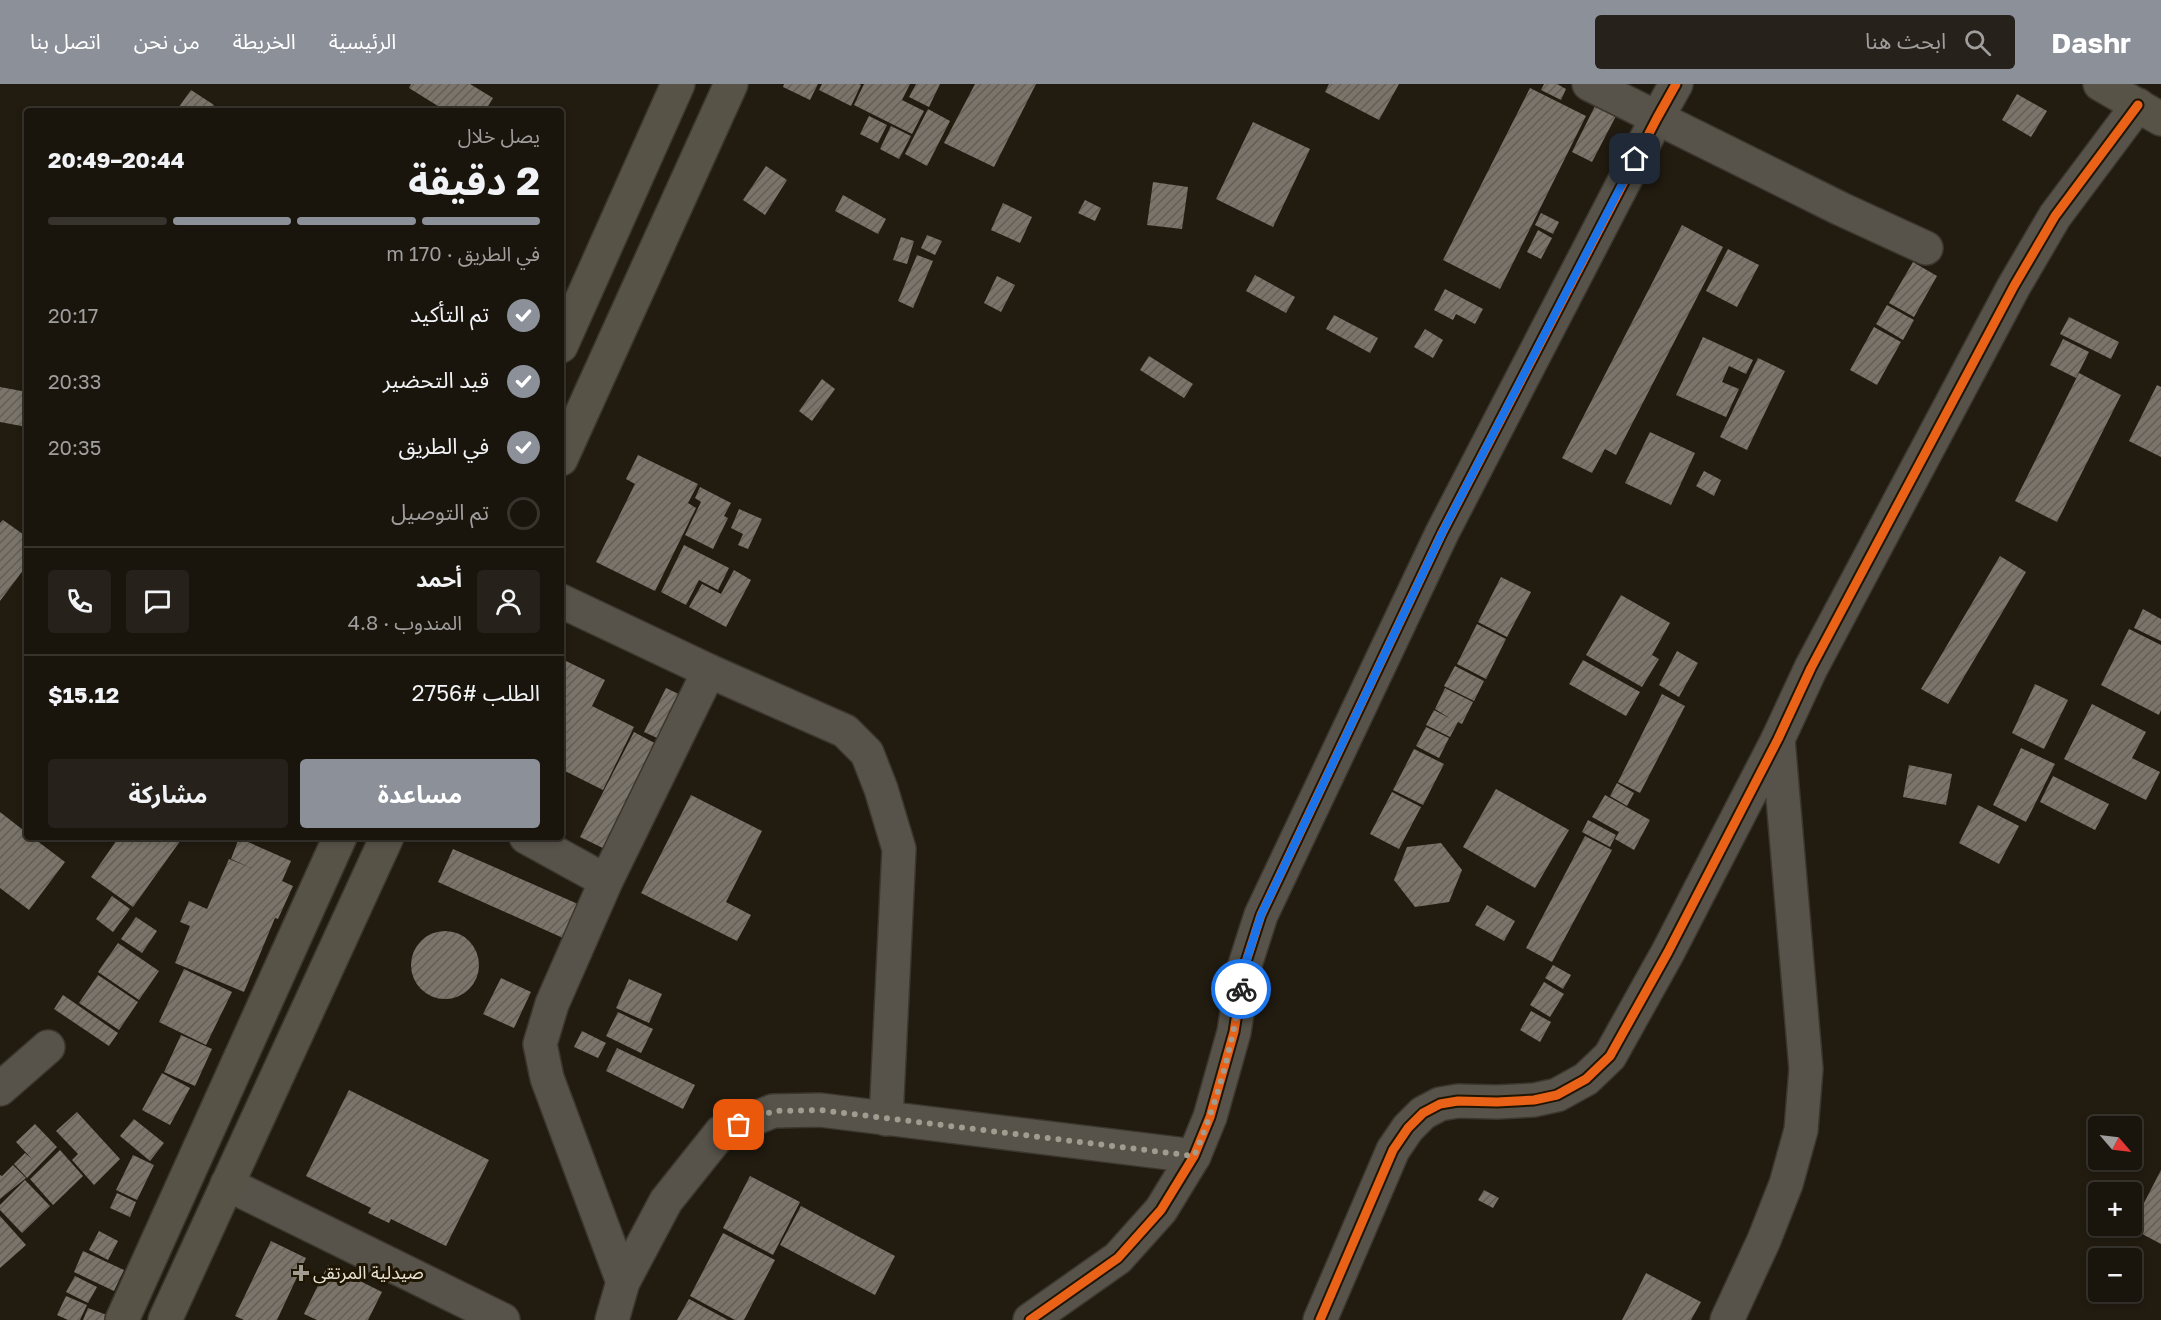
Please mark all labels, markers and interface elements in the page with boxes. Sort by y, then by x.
search box [1595,15,2015,69]
icon: search [1961,26,1994,59]
text: Dashr [2051,26,2131,59]
text: ابحث هنا [1865,27,1946,54]
text: اتصل بنا [30,28,101,54]
text: من نحن [134,28,200,54]
text: الخريطة [233,28,296,54]
text: الرئيسية [329,28,396,54]
text: يصل خلال [458,123,540,147]
pin [1609,133,1660,184]
icon: home [1618,142,1651,175]
text: 20:44–20:49 [48,146,184,173]
text: 2 دقيقة [408,157,540,204]
text: في الطريق · 170 m [386,241,540,265]
icon: check [507,299,540,332]
text: تم التأكيد [410,300,489,327]
text: 20:17 [48,303,98,327]
icon: check [507,365,540,398]
text: قيد التحضير [383,366,489,393]
text: 20:33 [48,369,101,393]
icon: check [507,431,540,464]
text: في الطريق [398,432,489,459]
text: 20:35 [48,435,101,459]
text: تم التوصيل [391,498,489,525]
text: أحمد [416,565,462,592]
button: phone [48,570,111,633]
button: chat [126,570,189,633]
button: person [477,570,540,633]
text: المندوب · 4.8 [348,610,462,634]
text: الطلب #2756 [412,679,540,706]
text: $15.12 [48,681,119,708]
button: مشاركة [48,759,288,828]
button: مساعدة [300,759,540,828]
courier [1211,959,1271,1019]
icon: bike [1225,973,1258,1006]
pin [713,1099,764,1150]
icon: bag [722,1108,755,1141]
north arrow [2088,1116,2142,1170]
map controls [2088,1116,2142,1302]
button: + [2088,1182,2142,1236]
button: − [2088,1248,2142,1302]
place label: صيدلية المرتقى [313,1261,424,1284]
marker: صيدلية المرتقى [294,1266,308,1280]

